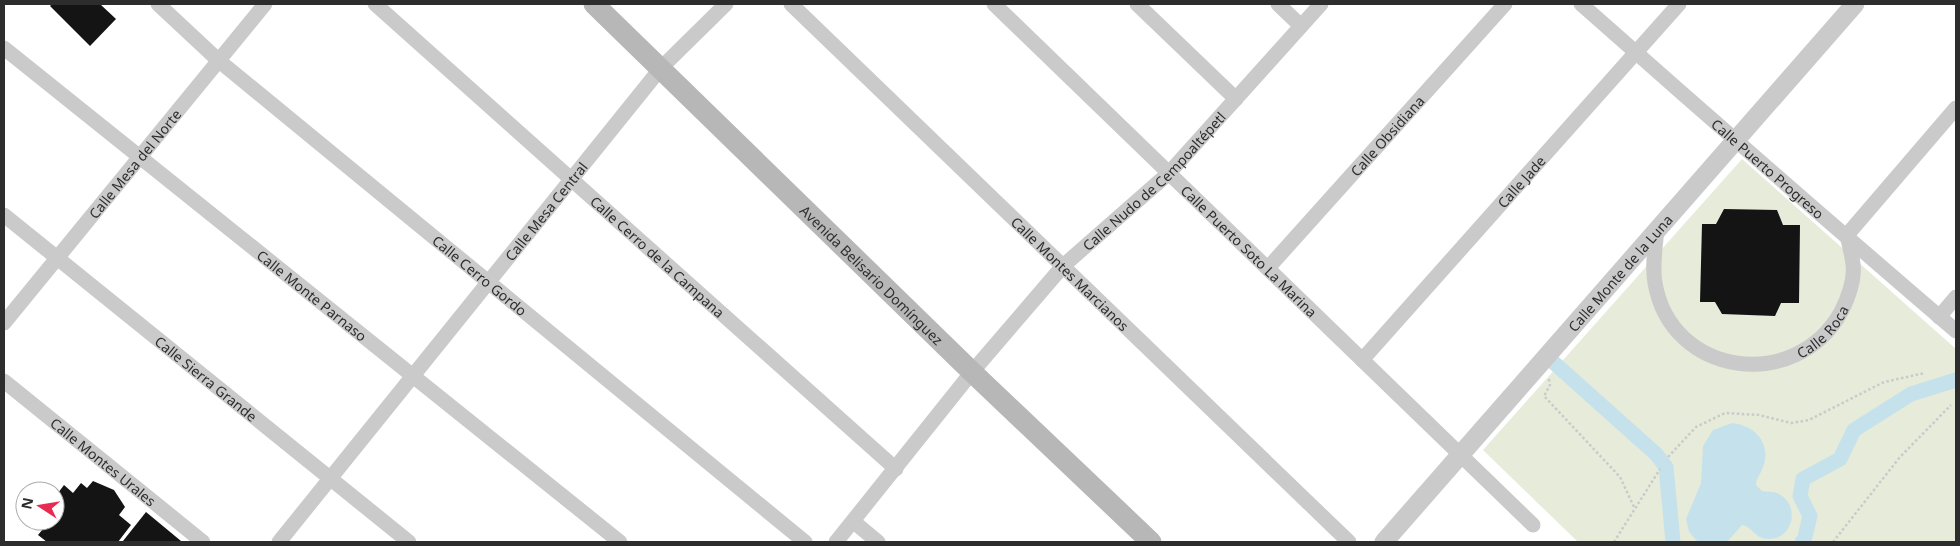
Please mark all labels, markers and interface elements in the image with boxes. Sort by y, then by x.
street label: Calle Obsidiana [1346,91,1428,180]
street label: Calle Mesa del Norte [84,105,185,222]
street label: Calle Nudo de Cempoaltépetl [1078,107,1229,254]
street label: Calle Puerto Progreso [1708,114,1828,223]
street label: Calle Jade [1493,151,1549,212]
street label: Calle Mesa Central [500,158,591,264]
street label: Calle Puerto Soto La Marina [1177,181,1321,321]
street label: Calle Cerro de la Campana [587,191,729,321]
street label: Avenida Belisario Domínguez [796,201,948,349]
street label: Calle Monte de la Luna [1563,210,1676,335]
street label: Calle Montes Marcianos [1007,212,1134,335]
street label: Calle Cerro Gordo [429,231,531,320]
street label: Calle Monte Parnaso [253,245,371,345]
street label: Calle Roca [1793,302,1852,362]
street label: Calle Sierra Grande [151,331,261,425]
street label: Calle Montes Urales [47,413,160,510]
north arrow [15,481,65,531]
text: N [16,496,37,511]

